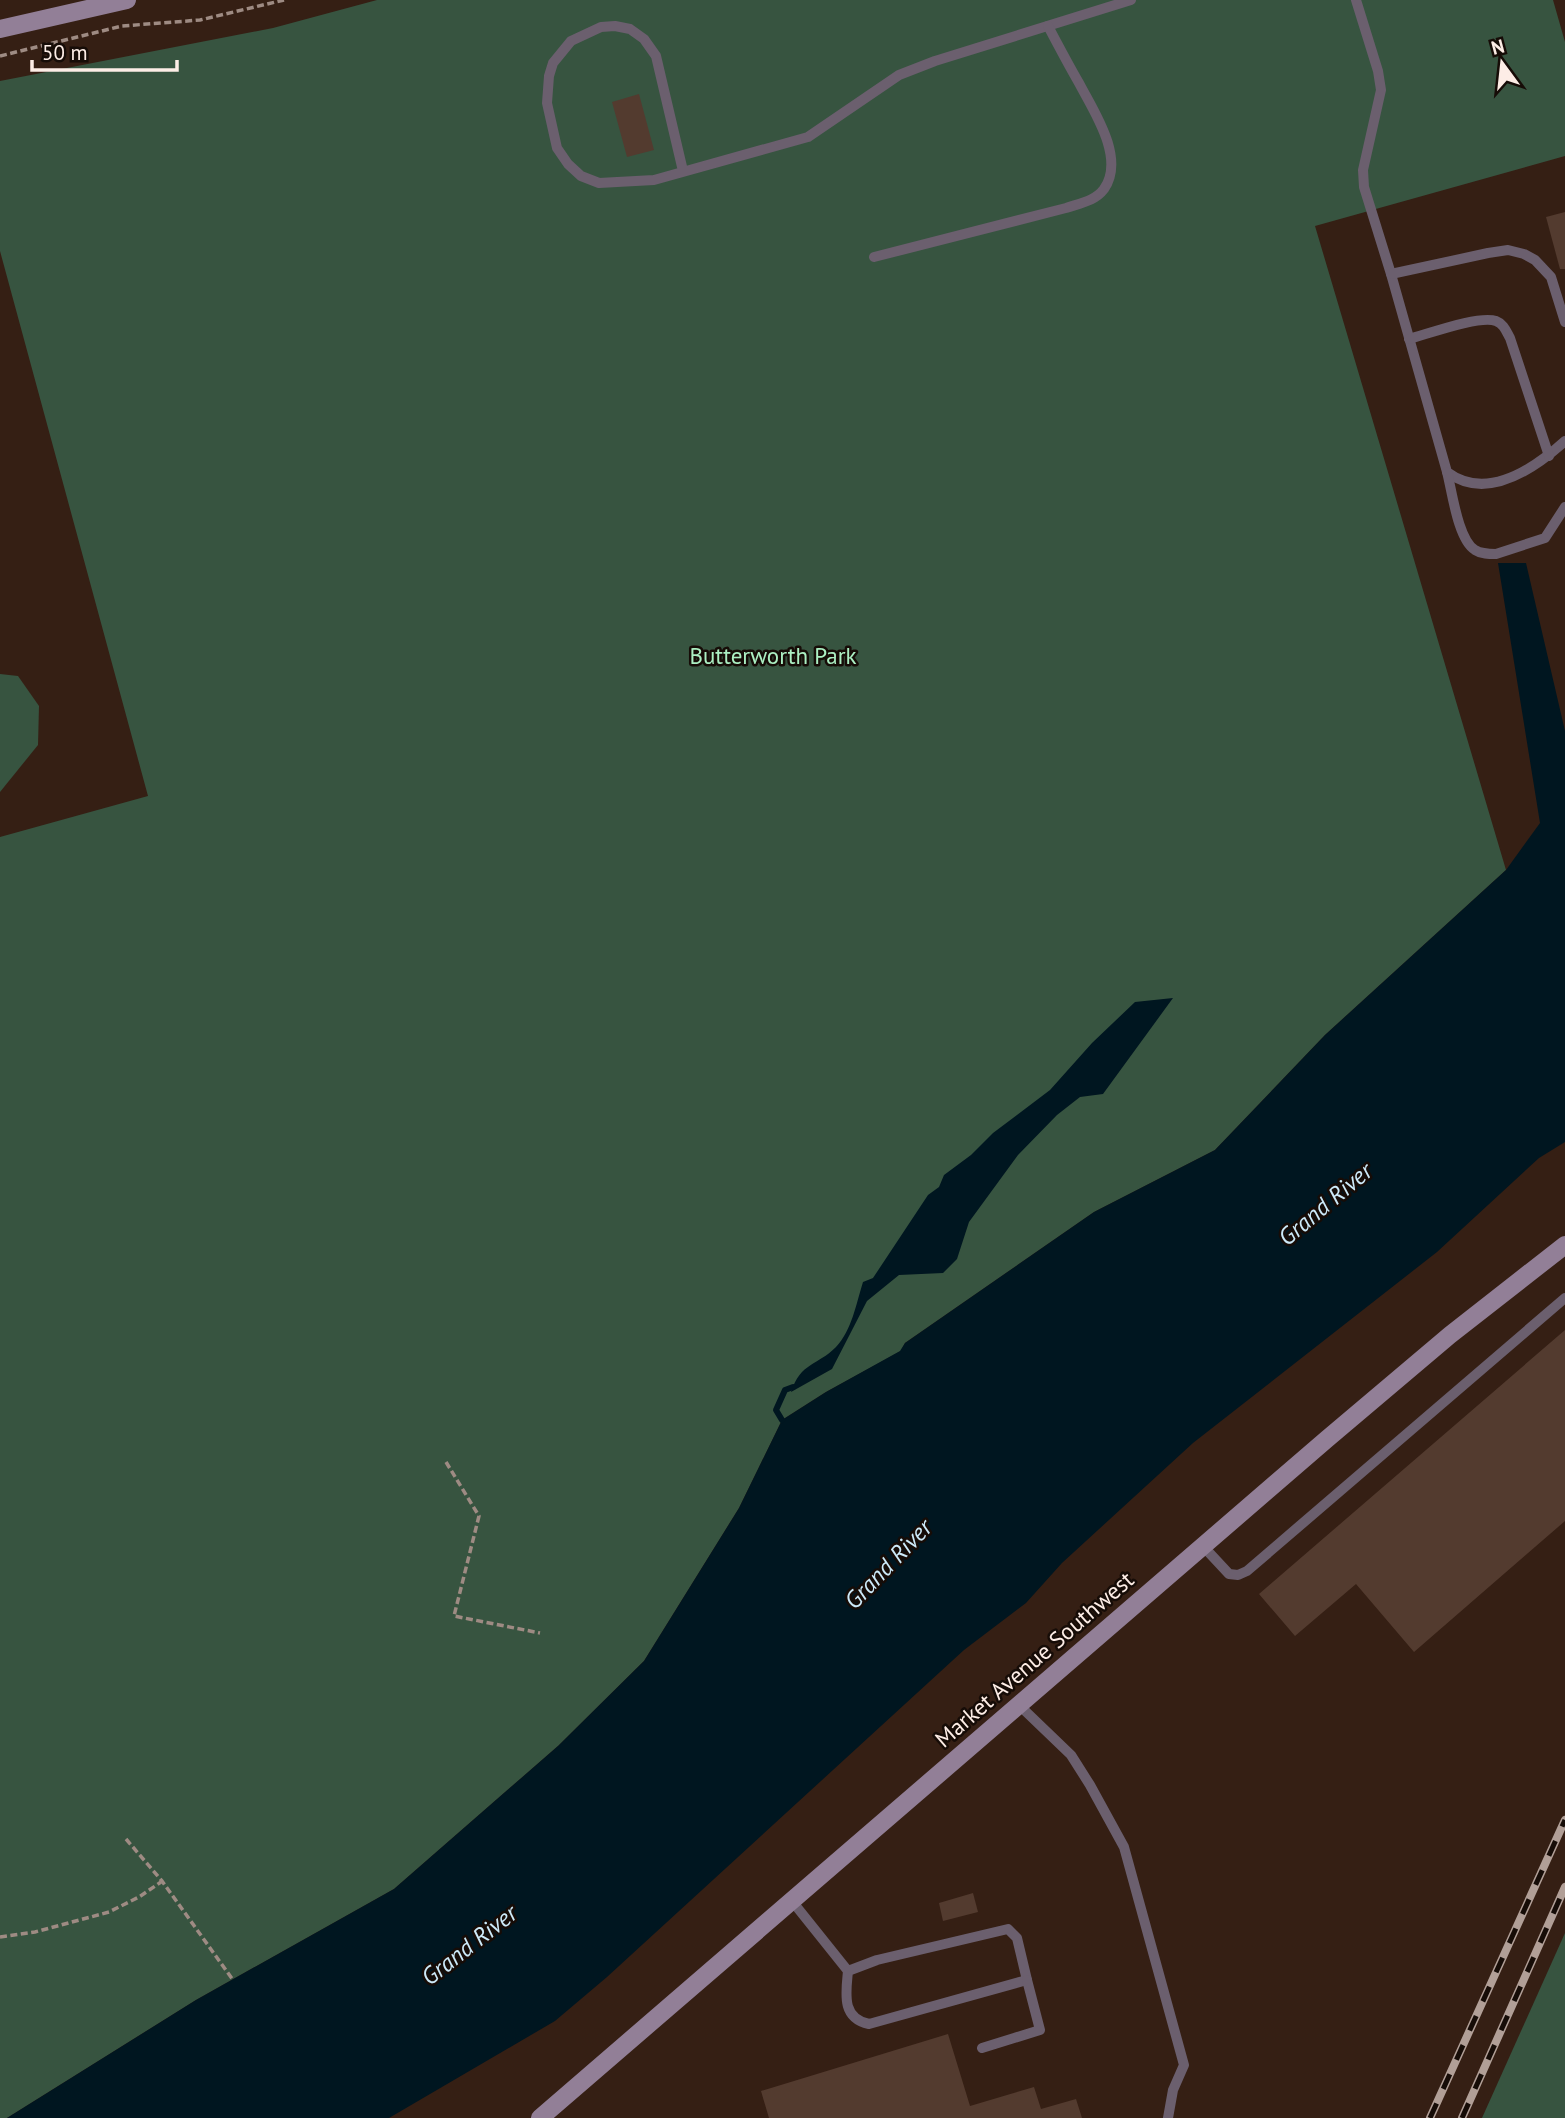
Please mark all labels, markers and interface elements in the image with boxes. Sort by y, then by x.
scale bar [32,28,177,72]
north arrow [1467,28,1537,98]
text: N [1488,33,1507,60]
text: 50 m [42,39,88,66]
park label: Butterworth Park [690,641,856,670]
water label: Grand River [1272,1154,1380,1252]
water label: Grand River [837,1511,940,1616]
street label: Market Avenue Southwest [929,1565,1140,1753]
water label: Grand River [415,1897,525,1992]

